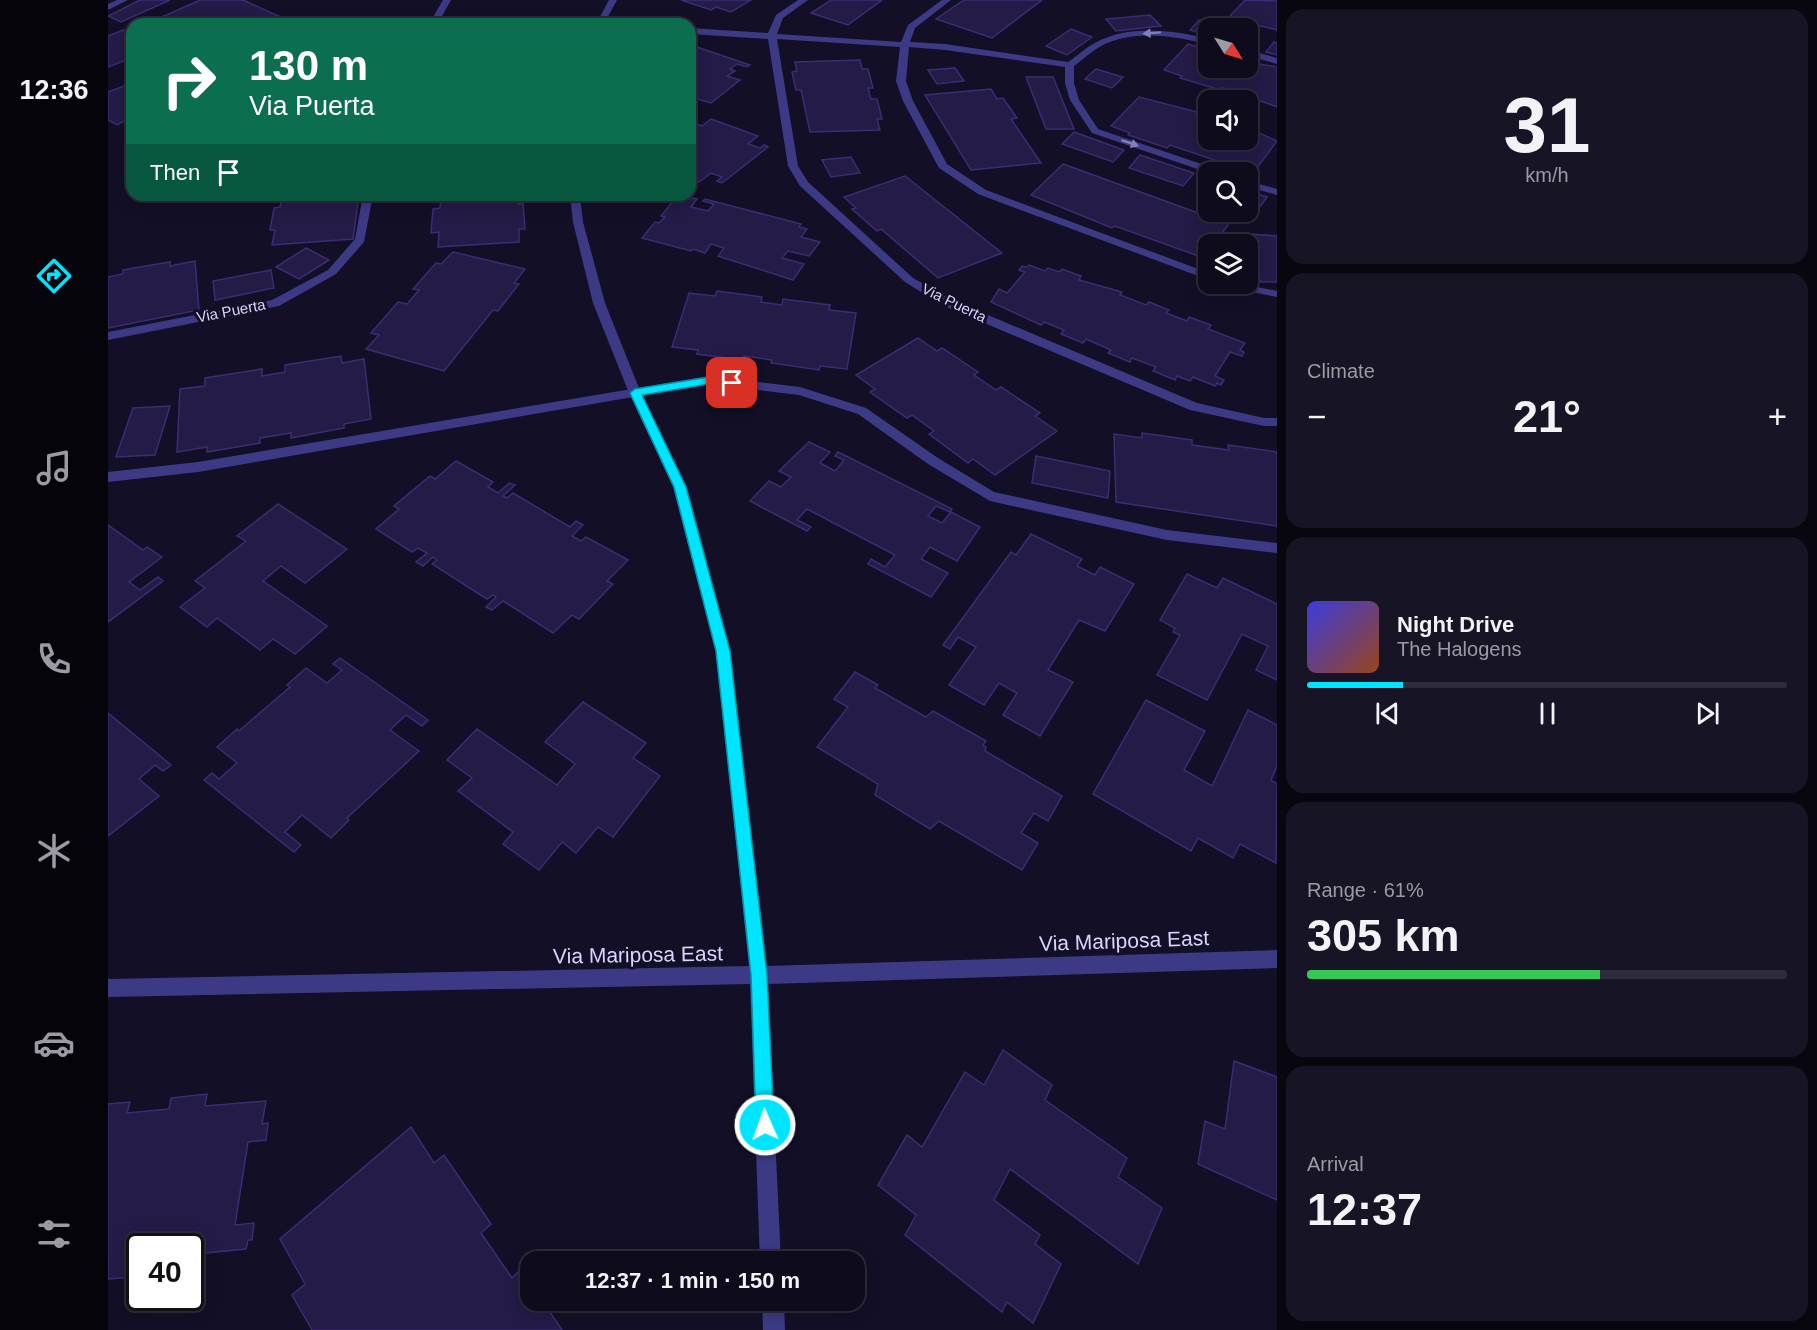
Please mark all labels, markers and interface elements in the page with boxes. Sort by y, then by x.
north arrow [1198,18,1258,78]
map controls [1198,18,1258,294]
one-way arrow [1142,29,1161,38]
icon: right [150,42,228,120]
text: 130 m [249,42,368,89]
text: 12:36 [19,75,89,105]
text: 31 [1504,81,1590,169]
button: sound [1198,90,1258,150]
text: Via Puerta [249,91,375,121]
one-way arrow [1121,139,1139,148]
icon: arrive [212,156,245,189]
text: Then [150,160,200,185]
button: search [1198,162,1258,222]
text: km/h [1525,164,1569,186]
button: layers [1198,234,1258,294]
icon: directions [33,255,75,297]
street label: Via Puerta [919,280,990,326]
street label: Via Puerta [195,295,267,326]
pin [706,357,757,408]
text: Climate [1307,360,1375,382]
icon: arrive [715,366,748,399]
text: 21° [1513,391,1581,442]
text: − [1307,398,1326,435]
text: + [1768,398,1787,435]
icon: music [33,447,75,489]
text: Night Drive [1397,612,1514,637]
icon: phone [33,638,75,680]
text: The Halogens [1397,638,1522,660]
icon: previous [1371,697,1404,730]
icon: pause [1531,697,1564,730]
icon: next [1691,697,1724,730]
icon: climate [33,830,75,872]
text: Range · 61% [1307,879,1424,901]
text: 305 km [1307,910,1460,961]
street label: Via Mariposa East [1039,926,1210,955]
street label: Via Mariposa East [553,942,723,967]
icon: car [33,1022,75,1064]
position arrow [733,1093,797,1157]
text: Arrival [1307,1153,1364,1175]
text: 12:37 [1307,1184,1422,1235]
icon: filters [33,1213,75,1255]
speed limit sign: 40 [126,1233,204,1311]
text: 12:37 · 1 min · 150 m [585,1268,800,1293]

